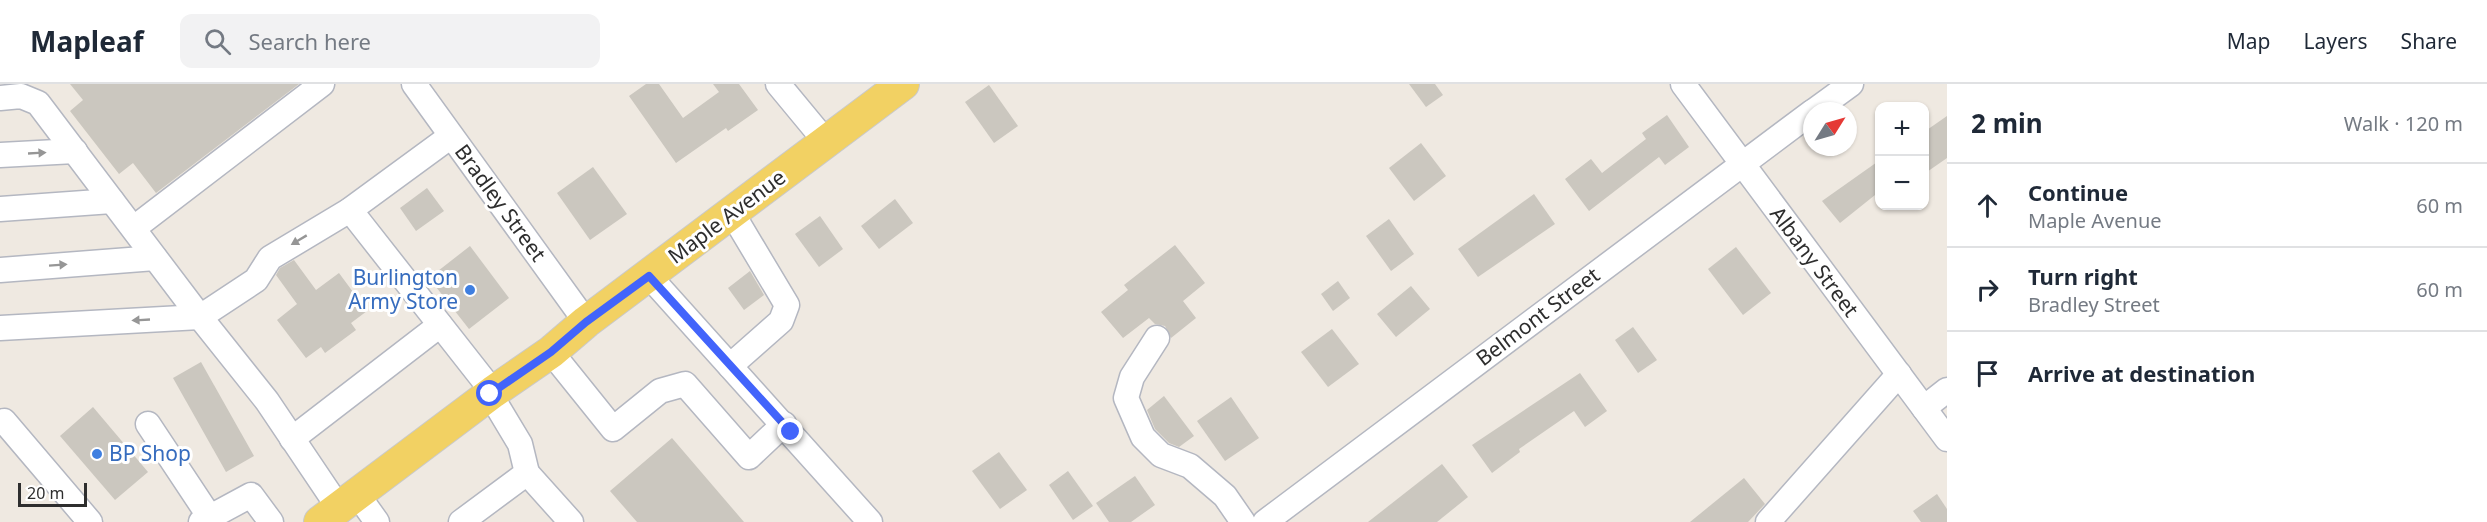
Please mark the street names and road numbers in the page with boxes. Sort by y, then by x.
street label: Bradley Street [449,138,553,267]
street label: Maple Avenue [662,163,791,270]
street label: Albany Street [1764,201,1866,323]
street label: Belmont Street [1470,260,1605,372]

